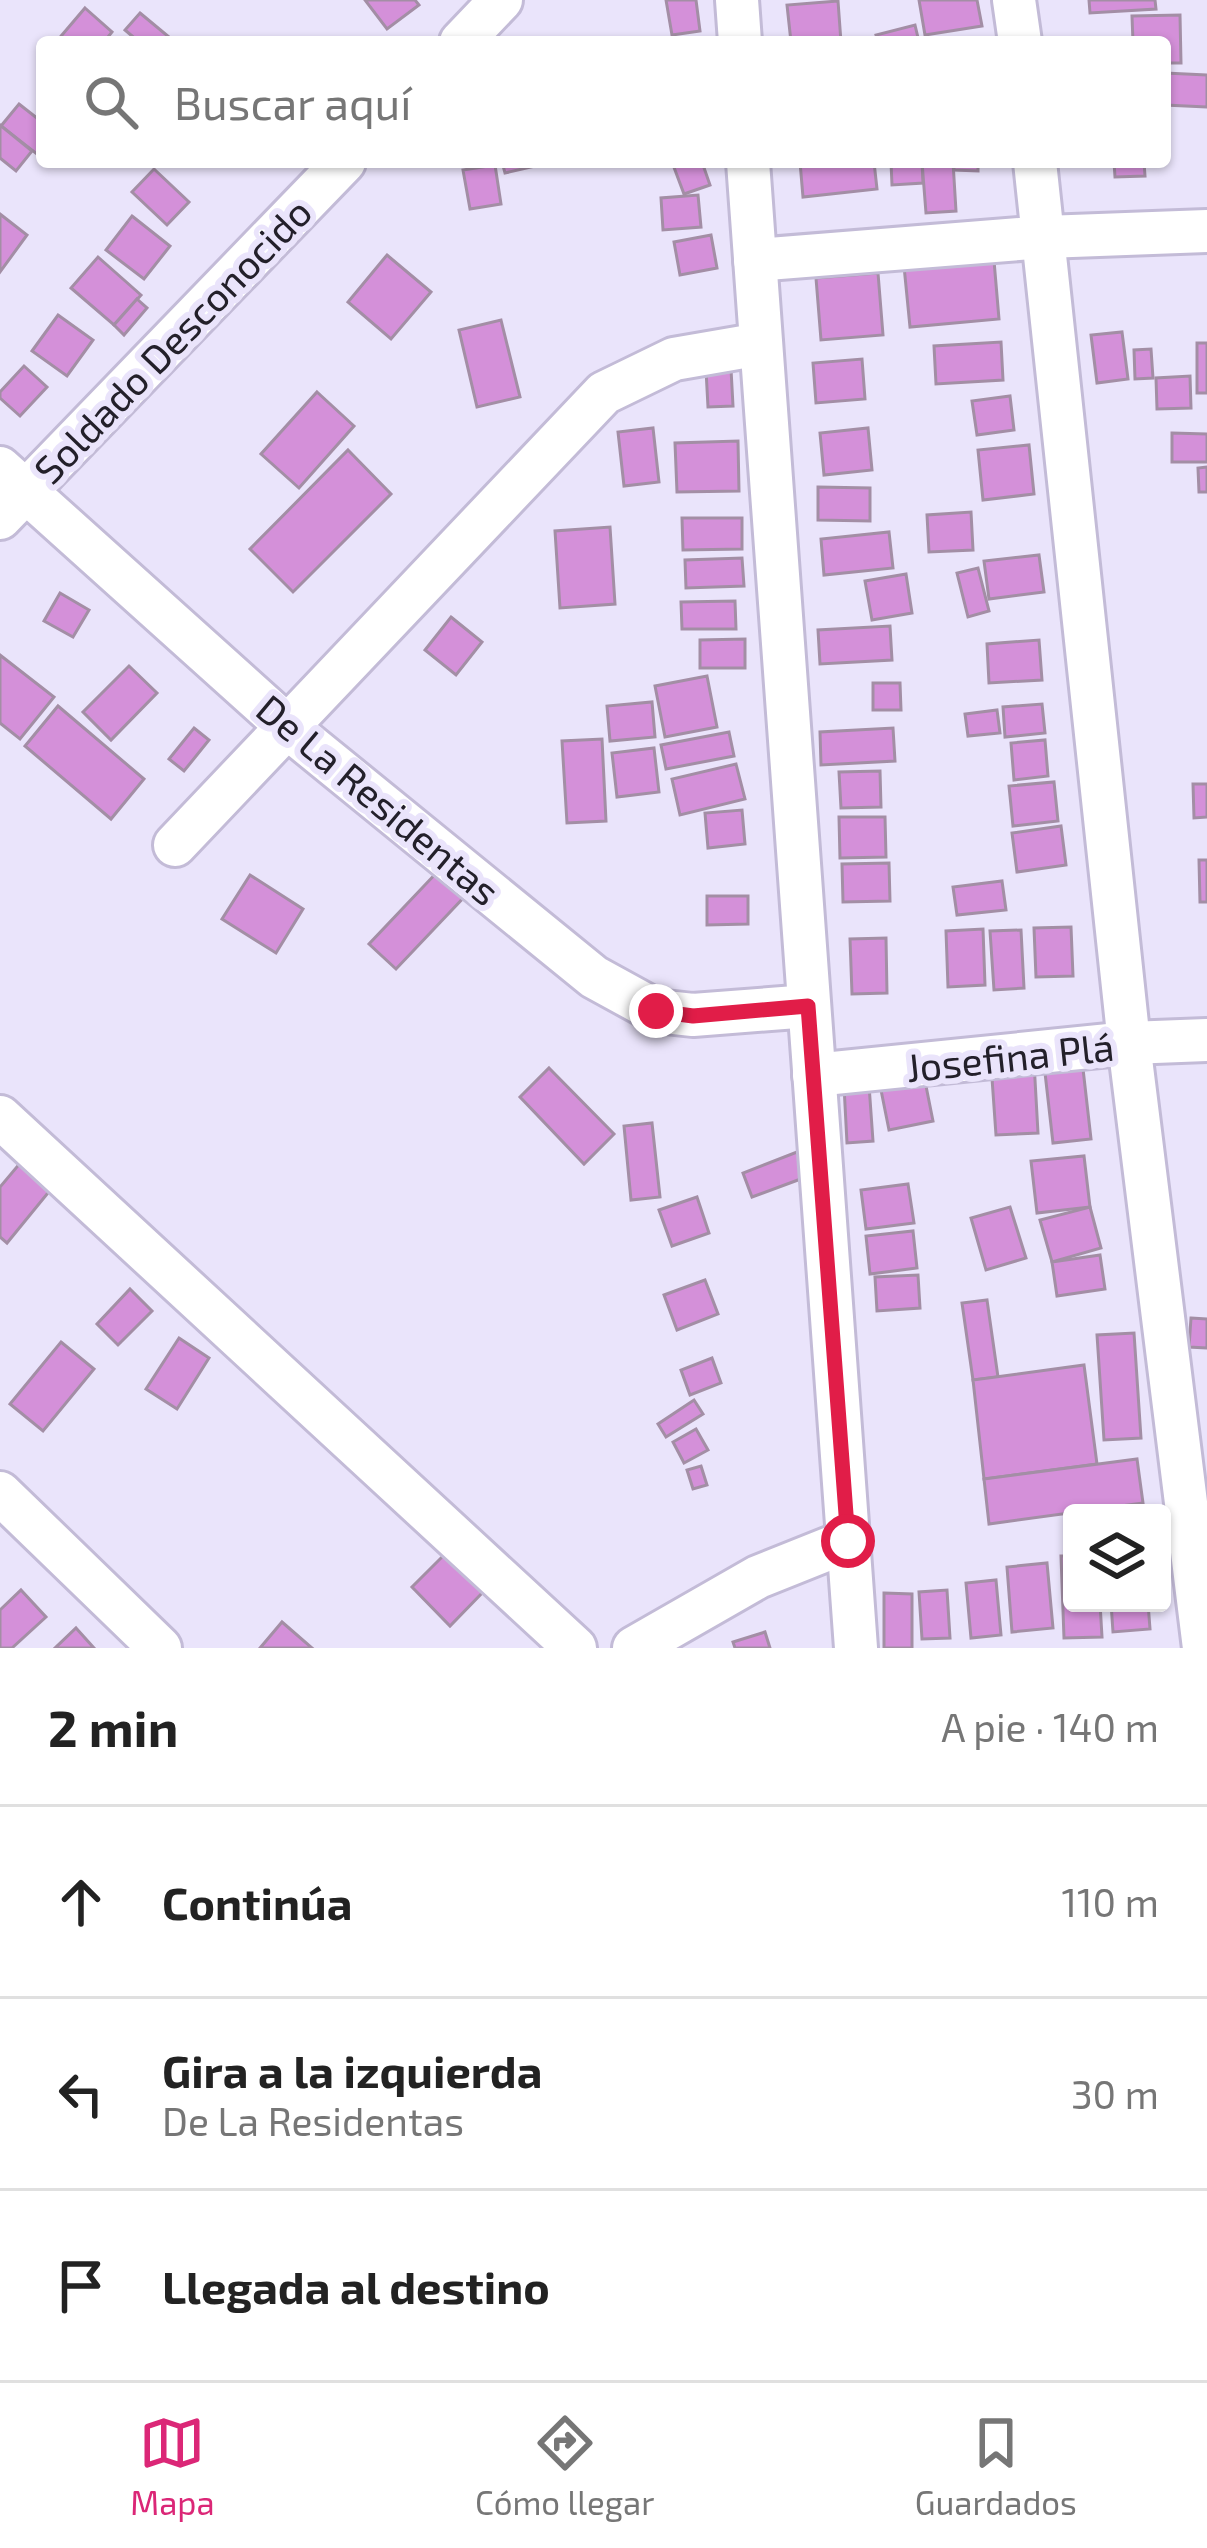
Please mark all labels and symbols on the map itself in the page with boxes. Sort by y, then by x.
street label: Soldado Desconocido [24,188,320,492]
street label: De La Residentas [248,684,510,914]
route end [629,984,683,1038]
street label: Josefina Plá [904,1022,1116,1090]
route start [821,1514,875,1568]

